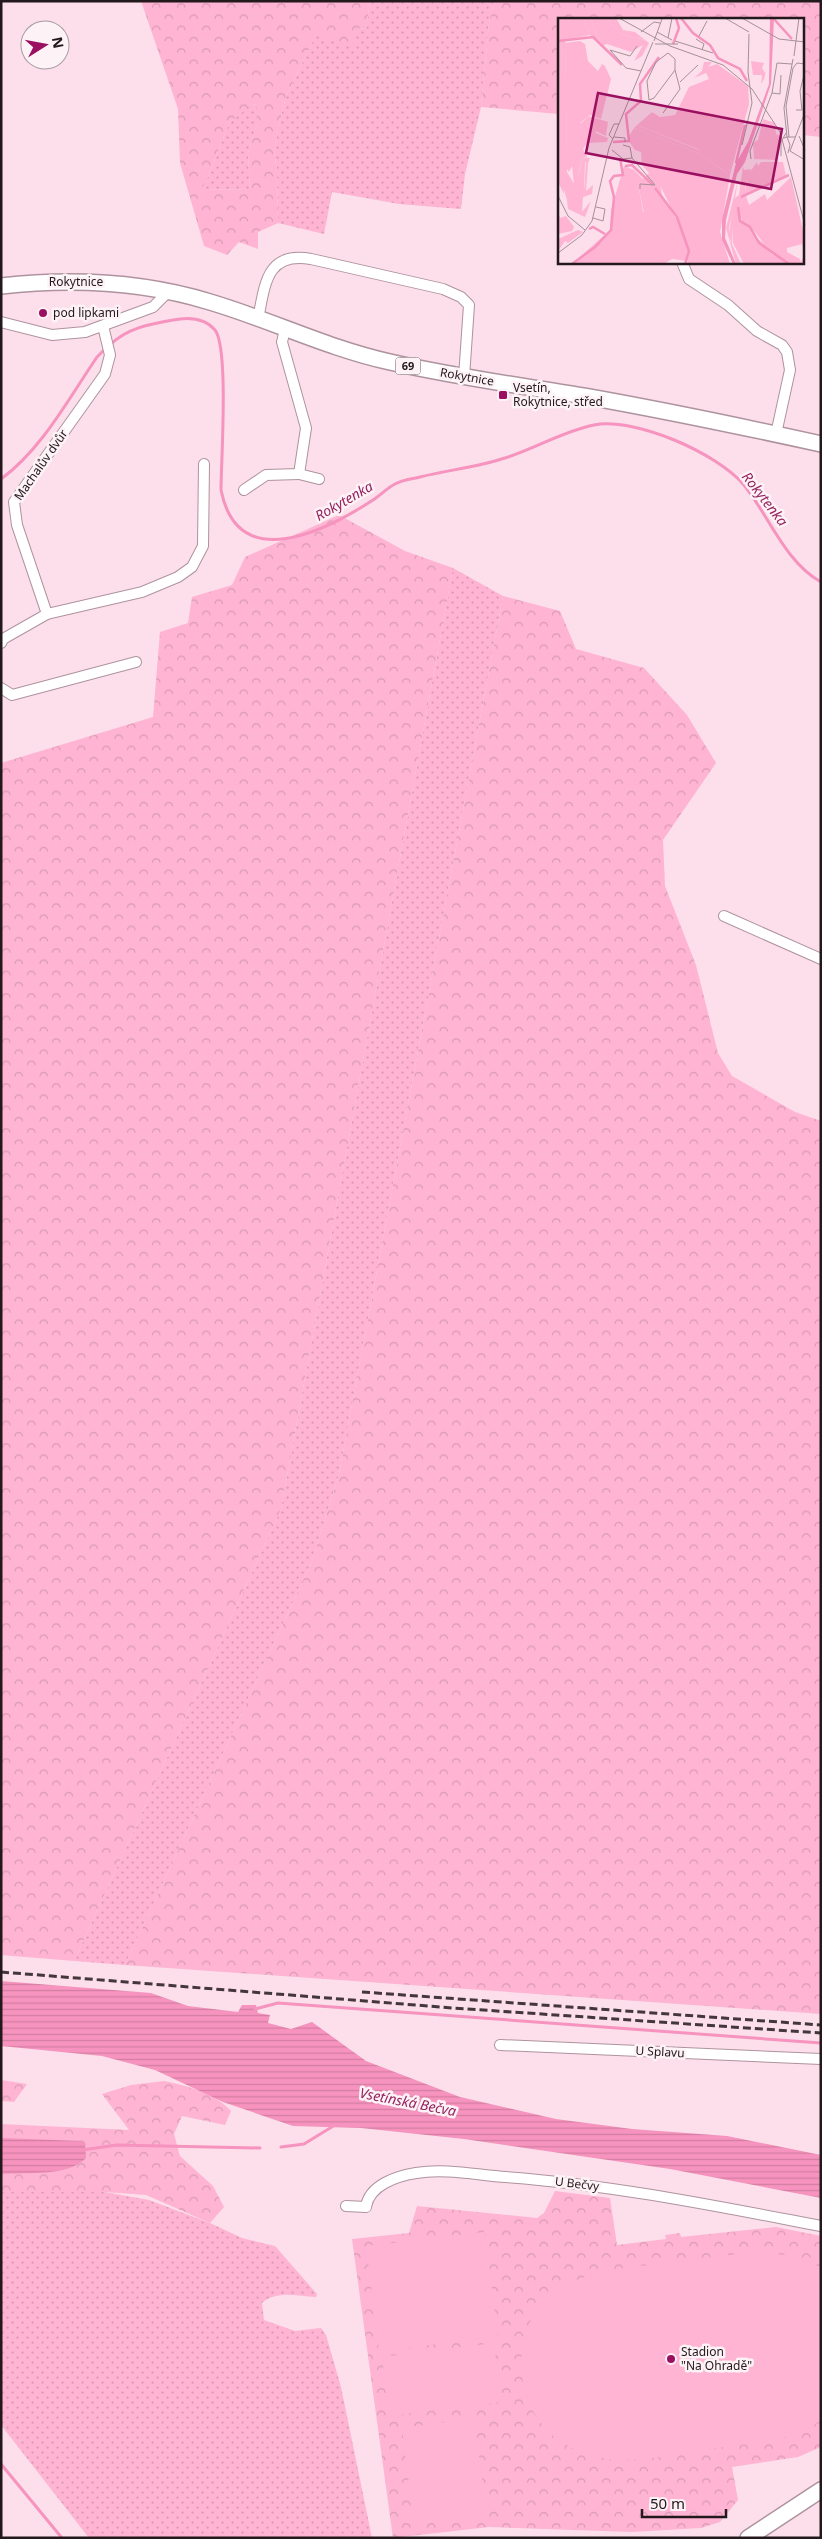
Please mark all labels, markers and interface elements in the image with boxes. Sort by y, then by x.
inset map [558,18,804,264]
north arrow [20,20,70,70]
text: N [48,35,69,50]
street label: Rokytnice [49,273,104,290]
place label: pod lipkami [53,304,119,321]
marker: pod lipkami [37,307,49,319]
road number: 69 [396,358,420,374]
street label: Rokytnice [439,363,496,390]
place label: Vsetín, Rokytnice, střed [513,379,603,410]
marker: Vsetín, Rokytnice, střed [497,389,509,401]
street label: Machalův dvůr [10,426,71,504]
water label: Rokytenka [738,468,793,530]
water label: Rokytenka [311,476,376,525]
street label: U Splavu [635,2042,685,2061]
water label: Vsetínská Bečva [358,2083,458,2120]
street label: U Bečvy [554,2172,601,2195]
place label: Stadion "Na Ohradě" [681,2343,752,2374]
marker: Stadion "Na Ohradě" [665,2353,677,2365]
scale bar [642,2486,726,2518]
text: 50 m [650,2493,685,2513]

